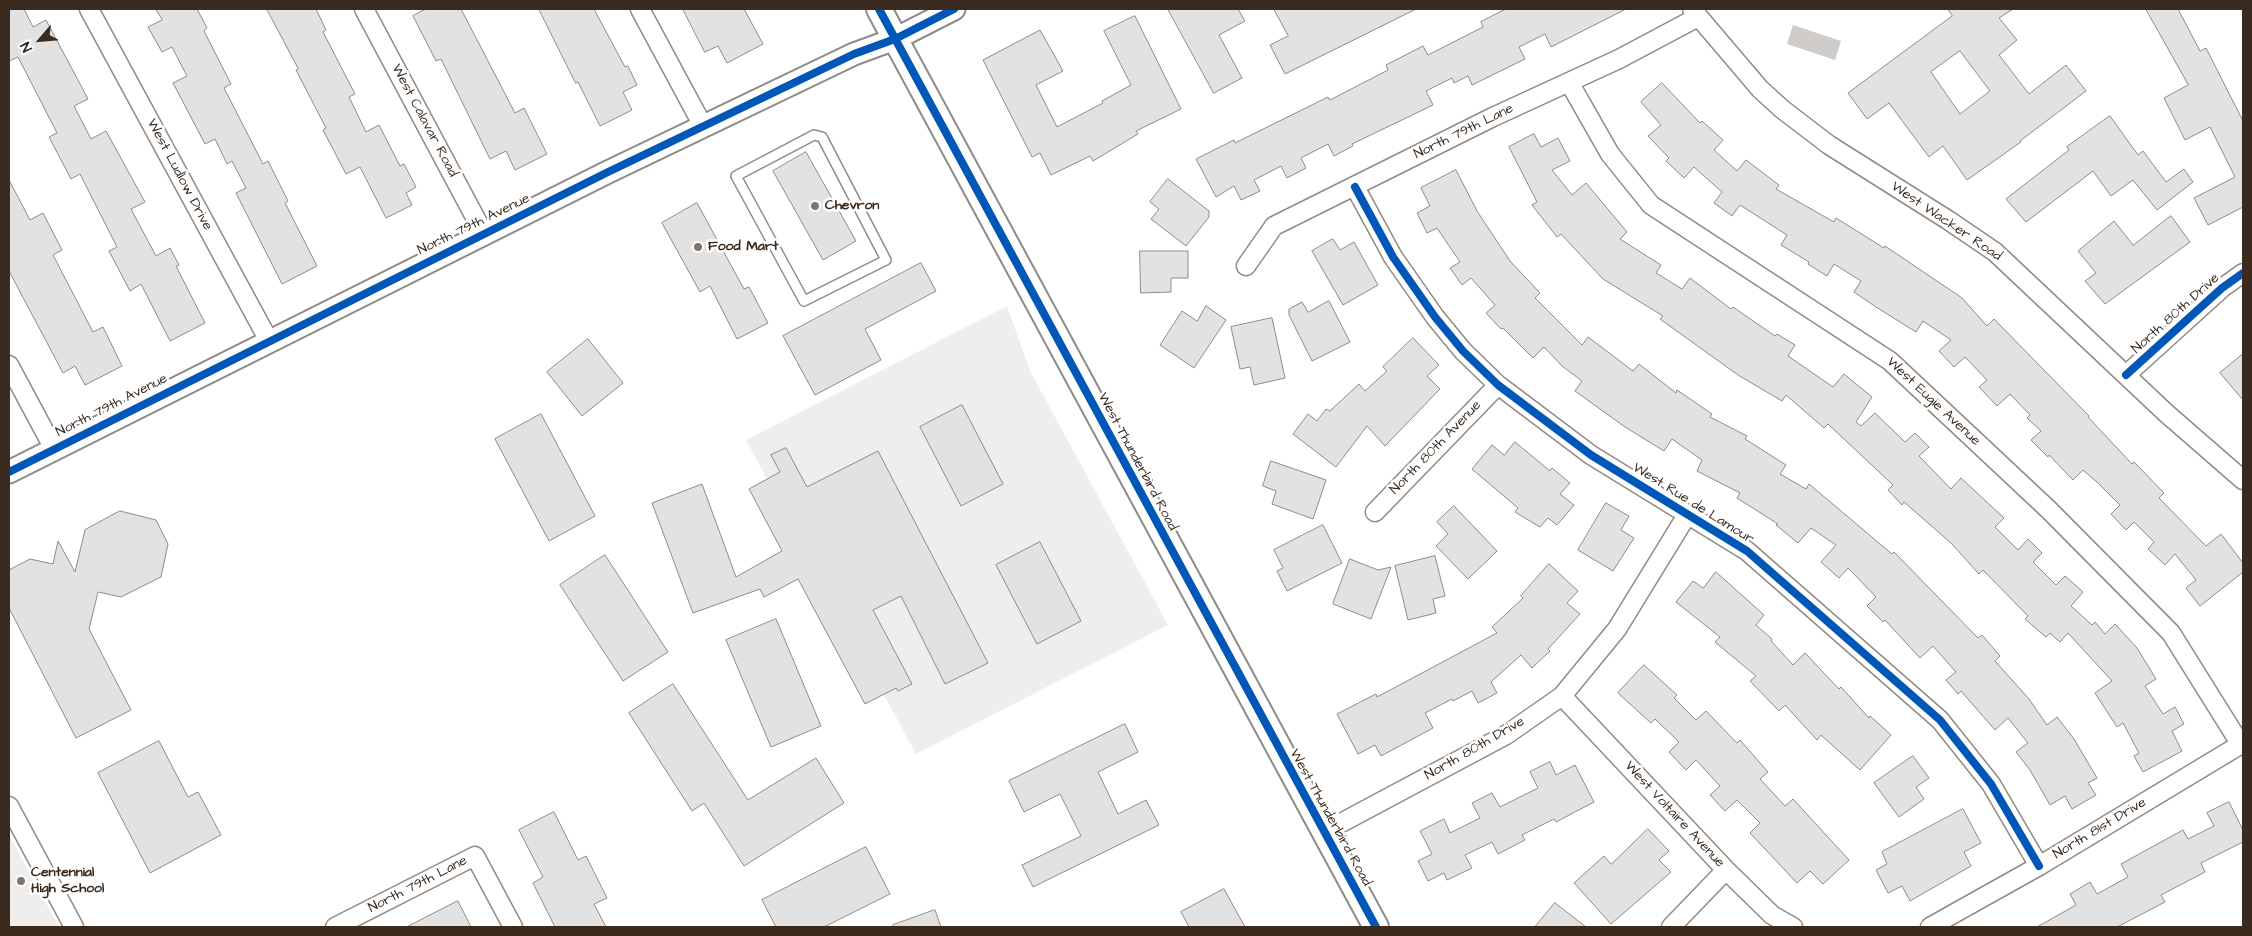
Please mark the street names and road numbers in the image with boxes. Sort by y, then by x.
street label: West Calavar Road [387,62,461,180]
street label: North 79th Lane [1411,101,1517,163]
street label: West Ludlow Drive [143,116,215,234]
street label: West Wacker Road [1887,179,2005,265]
street label: North 79th Avenue [415,191,533,259]
street label: North 80th Drive [2129,270,2223,358]
street label: West Eugie Avenue [1883,354,1983,450]
street label: North 79th Avenue [53,371,171,441]
street label: West Thunderbird Road [1093,390,1181,534]
street label: North 80th Avenue [1387,398,1485,498]
street label: West Rue de Lamour [1629,460,1757,548]
street label: North 80th Drive [1422,714,1528,784]
street label: West Thunderbird Road [1285,747,1375,889]
street label: West Voltaire Avenue [1620,758,1728,872]
street label: North 81st Drive [2050,795,2150,863]
street label: North 79th Lane [366,853,470,917]

